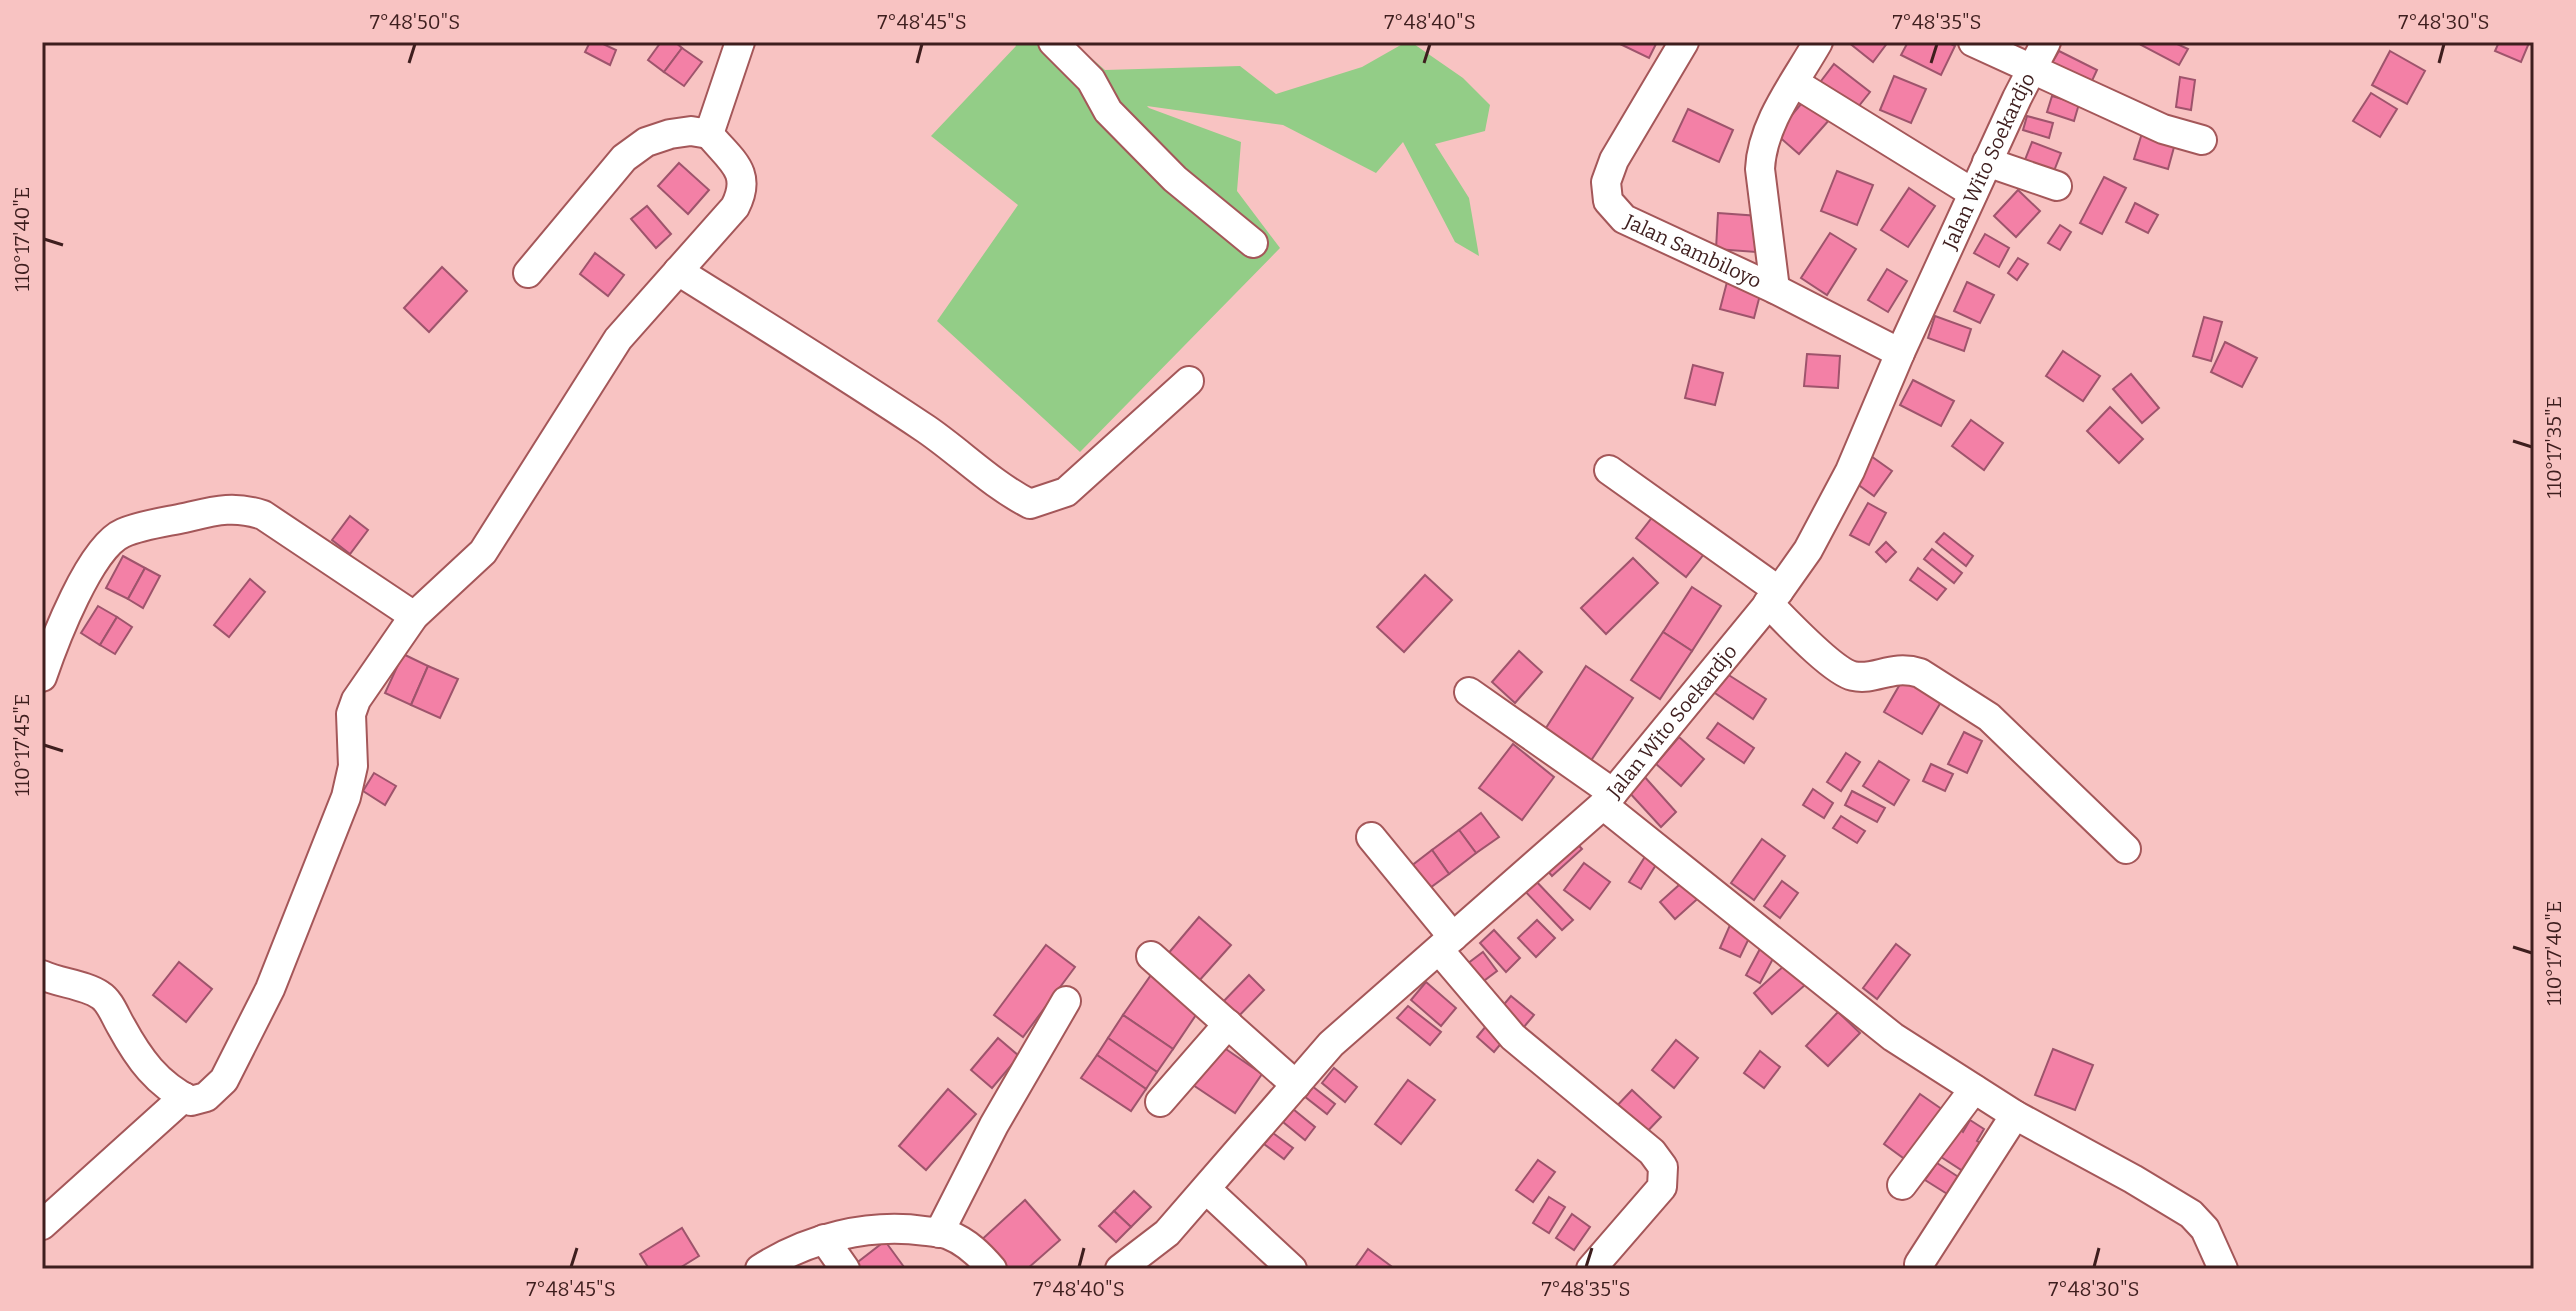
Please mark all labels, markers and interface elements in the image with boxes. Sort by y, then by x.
text: 7°48'50"S [370,10,460,34]
text: 7°48'45"S [877,10,967,34]
text: 7°48'40"S [1384,10,1476,34]
text: 7°48'35"S [1892,10,1982,34]
text: 7°48'30"S [2398,10,2490,34]
street label: Jalan Wito Soekardjo [1937,69,2040,254]
text: 110°17'40"E [10,187,34,291]
street label: Jalan Sambiloyo [1620,209,1765,293]
text: 110°17'35"E [2542,396,2566,498]
street label: Jalan Wito Soekardjo [1601,640,1742,804]
text: 110°17'45"E [10,694,34,796]
text: 110°17'40"E [2542,901,2566,1005]
text: 7°48'45"S [526,1277,616,1301]
text: 7°48'40"S [1033,1277,1125,1301]
text: 7°48'35"S [1541,1277,1631,1301]
text: 7°48'30"S [2048,1277,2140,1301]

